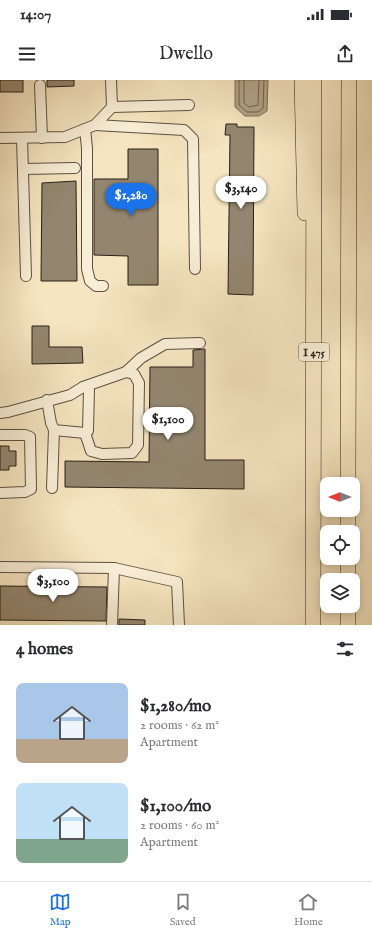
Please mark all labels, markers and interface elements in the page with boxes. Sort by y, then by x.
text: 14:07 [20,5,51,24]
icon: menu [16,43,38,65]
text: Dwello [159,43,213,66]
icon: share [334,43,356,65]
pin: $3,140 [208,176,274,210]
text: $3,140 [224,180,258,197]
pin: $1,280 [98,183,164,217]
text: $1,280 [114,187,148,204]
road number: I 475 [299,343,329,361]
pin: $1,100 [135,407,201,441]
text: $1,100 [151,411,185,428]
north arrow [320,477,360,517]
map controls [320,477,360,613]
button: locate [320,525,360,565]
pin: $3,100 [20,569,86,603]
text: $3,100 [36,573,70,590]
button: layers [320,573,360,613]
icon: filters [334,638,356,660]
text: 4 homes [16,639,73,660]
text: $1,280/mo [140,696,211,717]
icon: home [48,699,96,747]
text: 2 rooms · 62 m² [140,717,219,734]
text: Apartment [140,734,198,751]
text: $1,100/mo [140,796,211,817]
icon: home [48,799,96,847]
text: 2 rooms · 60 m² [140,817,219,834]
text: Apartment [140,834,198,851]
tab: Map [49,891,71,929]
tab: Saved [170,891,196,929]
tab: Home [294,891,323,929]

